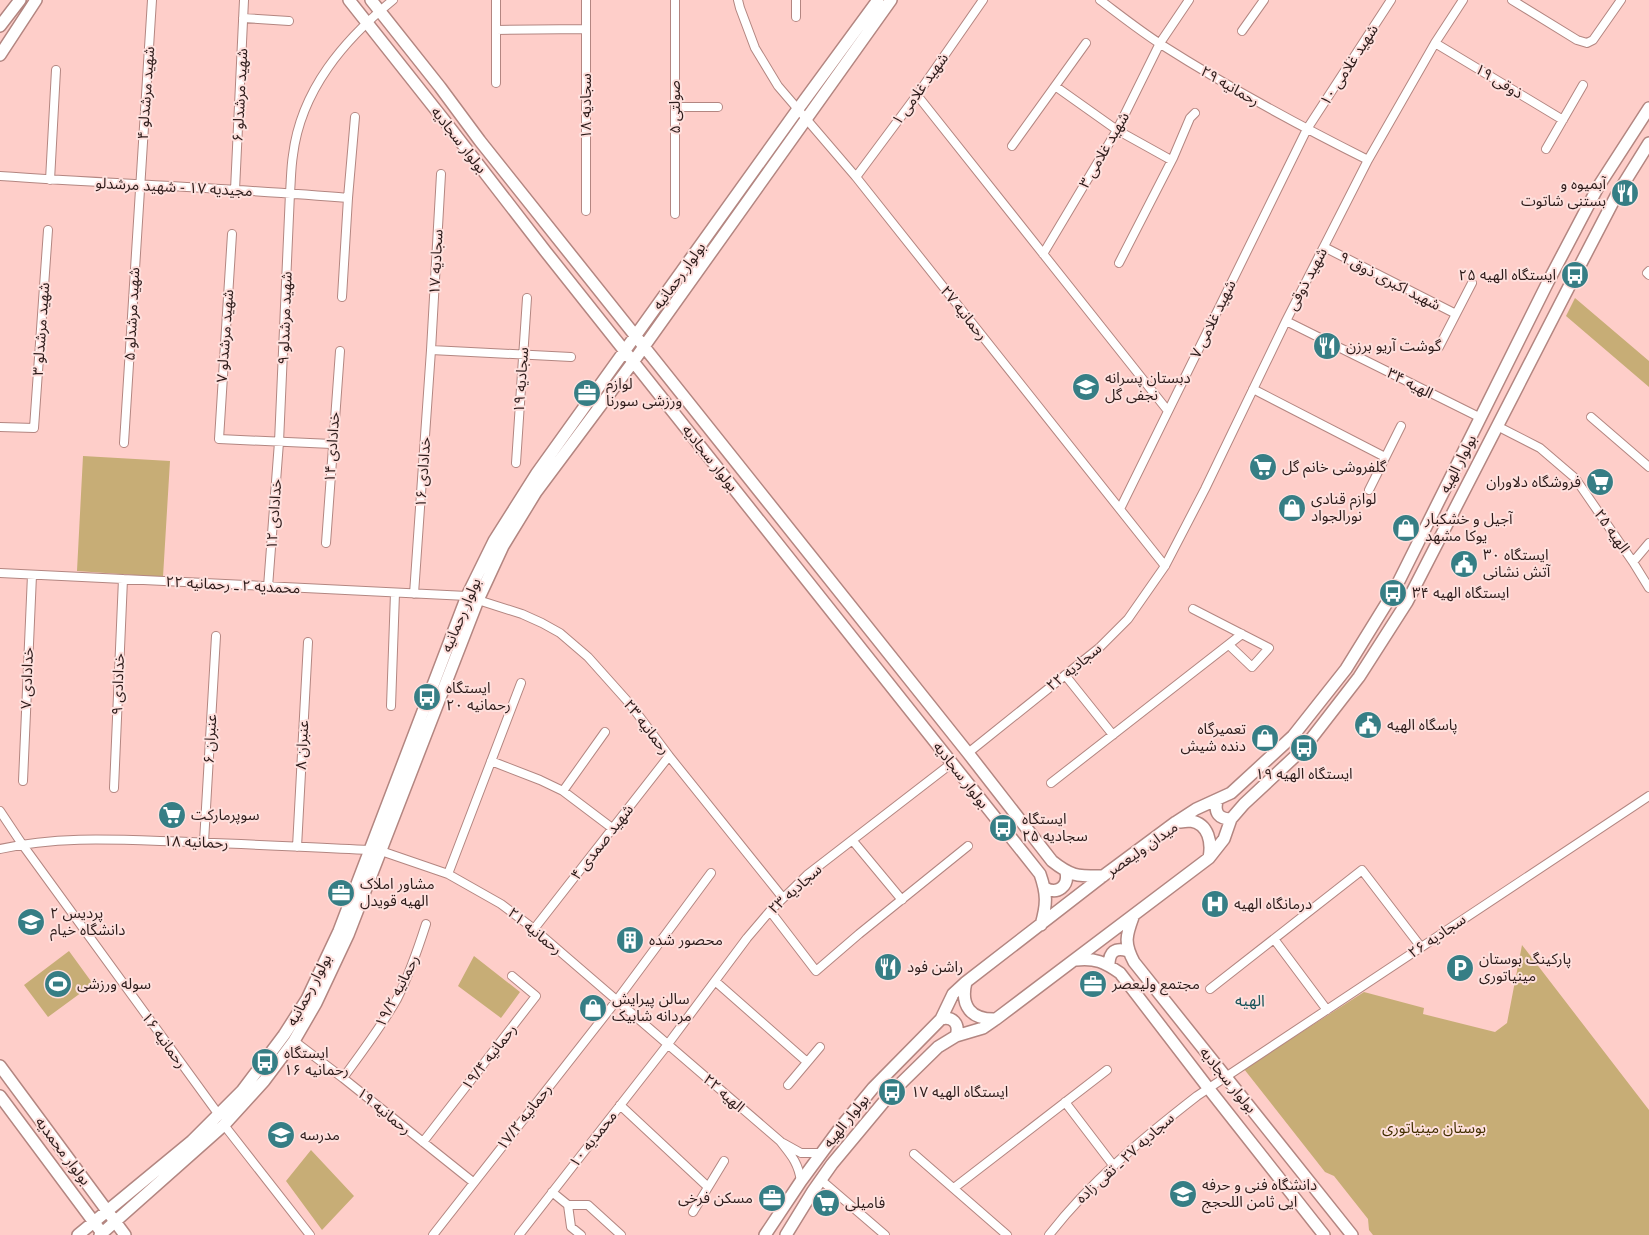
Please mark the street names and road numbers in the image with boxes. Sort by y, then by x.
street label: شهید غلامی ۱۰ [1314,20,1382,109]
street label: شهید مرشدلو ۴ [132,45,158,140]
street label: شهید مرشدلو ۶ [227,48,251,142]
street label: شهید غلامی ۱ [886,48,952,129]
street label: ذوقی ۱۹ [1472,58,1527,102]
street label: رحمانیه ۲۹ [1197,60,1264,110]
street label: سجادیه ۱۸ [575,73,595,139]
street label: صولتی ۵ [664,80,684,134]
street label: بولوار سجادیه [427,102,492,177]
street label: شهید غلامی ۳ [1073,108,1133,191]
street label: مجیدیه ۱۷ - شهید مرشدلو [95,172,253,200]
street label: سجادیه ۱۷ [423,228,447,295]
street label: بولوار رحمانیه [647,238,709,313]
street label: شهید ذوقی [1281,243,1331,313]
street label: شهید اکبری ذوق ۹ [1336,246,1445,314]
street label: شهید مرشدلو ۵ [119,267,143,361]
street label: شهید مرشدلو ۹ [272,271,296,365]
street label: شهید غلامی ۷ [1185,276,1240,361]
street label: شهید مرشدلو ۳ [27,281,53,376]
street label: رحمانیه ۲۷ [937,281,993,344]
street label: شهید مرشدلو ۷ [211,288,237,383]
street label: سجادیه ۱۹ [508,346,532,413]
street label: الهیه ۳۴ [1384,362,1437,402]
street label: خدادادی ۱۴ [319,411,343,483]
street label: بولوار سجادیه [678,420,743,495]
street label: بولوار الهیه [1434,431,1480,496]
street label: خدادادی ۱۶ [410,436,434,508]
street label: خدادادی ۱۲ [261,478,285,550]
street label: الهیه ۲۵ [1591,505,1635,556]
street label: محمدیه ۲ ـ رحمانیه ۲۲ [165,570,301,598]
street label: بولوار رحمانیه [435,574,485,655]
street label: سجادیه ۲۲ [1042,638,1105,695]
street label: خدادادی ۷ [15,646,37,709]
street label: خدادادی ۹ [106,652,128,715]
street label: رحمانیه ۲۳ [620,695,676,758]
street label: عنبران ۶ [198,713,220,764]
street label: عنبران ۸ [290,719,312,770]
street label: بولوار سجادیه [929,737,994,812]
street label: شهید صمدی ۴ [565,799,637,883]
street label: میدان ولیعصر [1101,816,1181,881]
street label: رحمانیه ۱۸ [163,830,229,852]
street label: سجادیه ۲۳ [763,859,826,918]
street label: رحمانیه ۲۱ [504,902,567,958]
street label: سجادیه ۲۶ [1404,908,1469,962]
street label: بولوار رحمانیه [281,950,335,1029]
street label: رحمانیه ۱۹/۲ [369,951,423,1030]
street label: رحمانیه ۱۶ [138,1007,192,1071]
street label: رحمانیه ۱۹/۴ [456,1019,520,1094]
street label: بولوار سجادیه [1196,1042,1262,1117]
street label: الهیه ۲۲ [700,1069,750,1116]
street label: رحمانیه ۱۷/۲ [491,1079,555,1154]
street label: رحمانیه ۱۹ [353,1082,416,1138]
street label: بولوار الهیه [818,1090,873,1151]
street label: محمدیه ۱۰ [564,1106,621,1171]
street label: سجادیه ۲۷ ـ تقی زاده [1071,1107,1178,1207]
street label: بولوار محمدیه [31,1112,96,1189]

